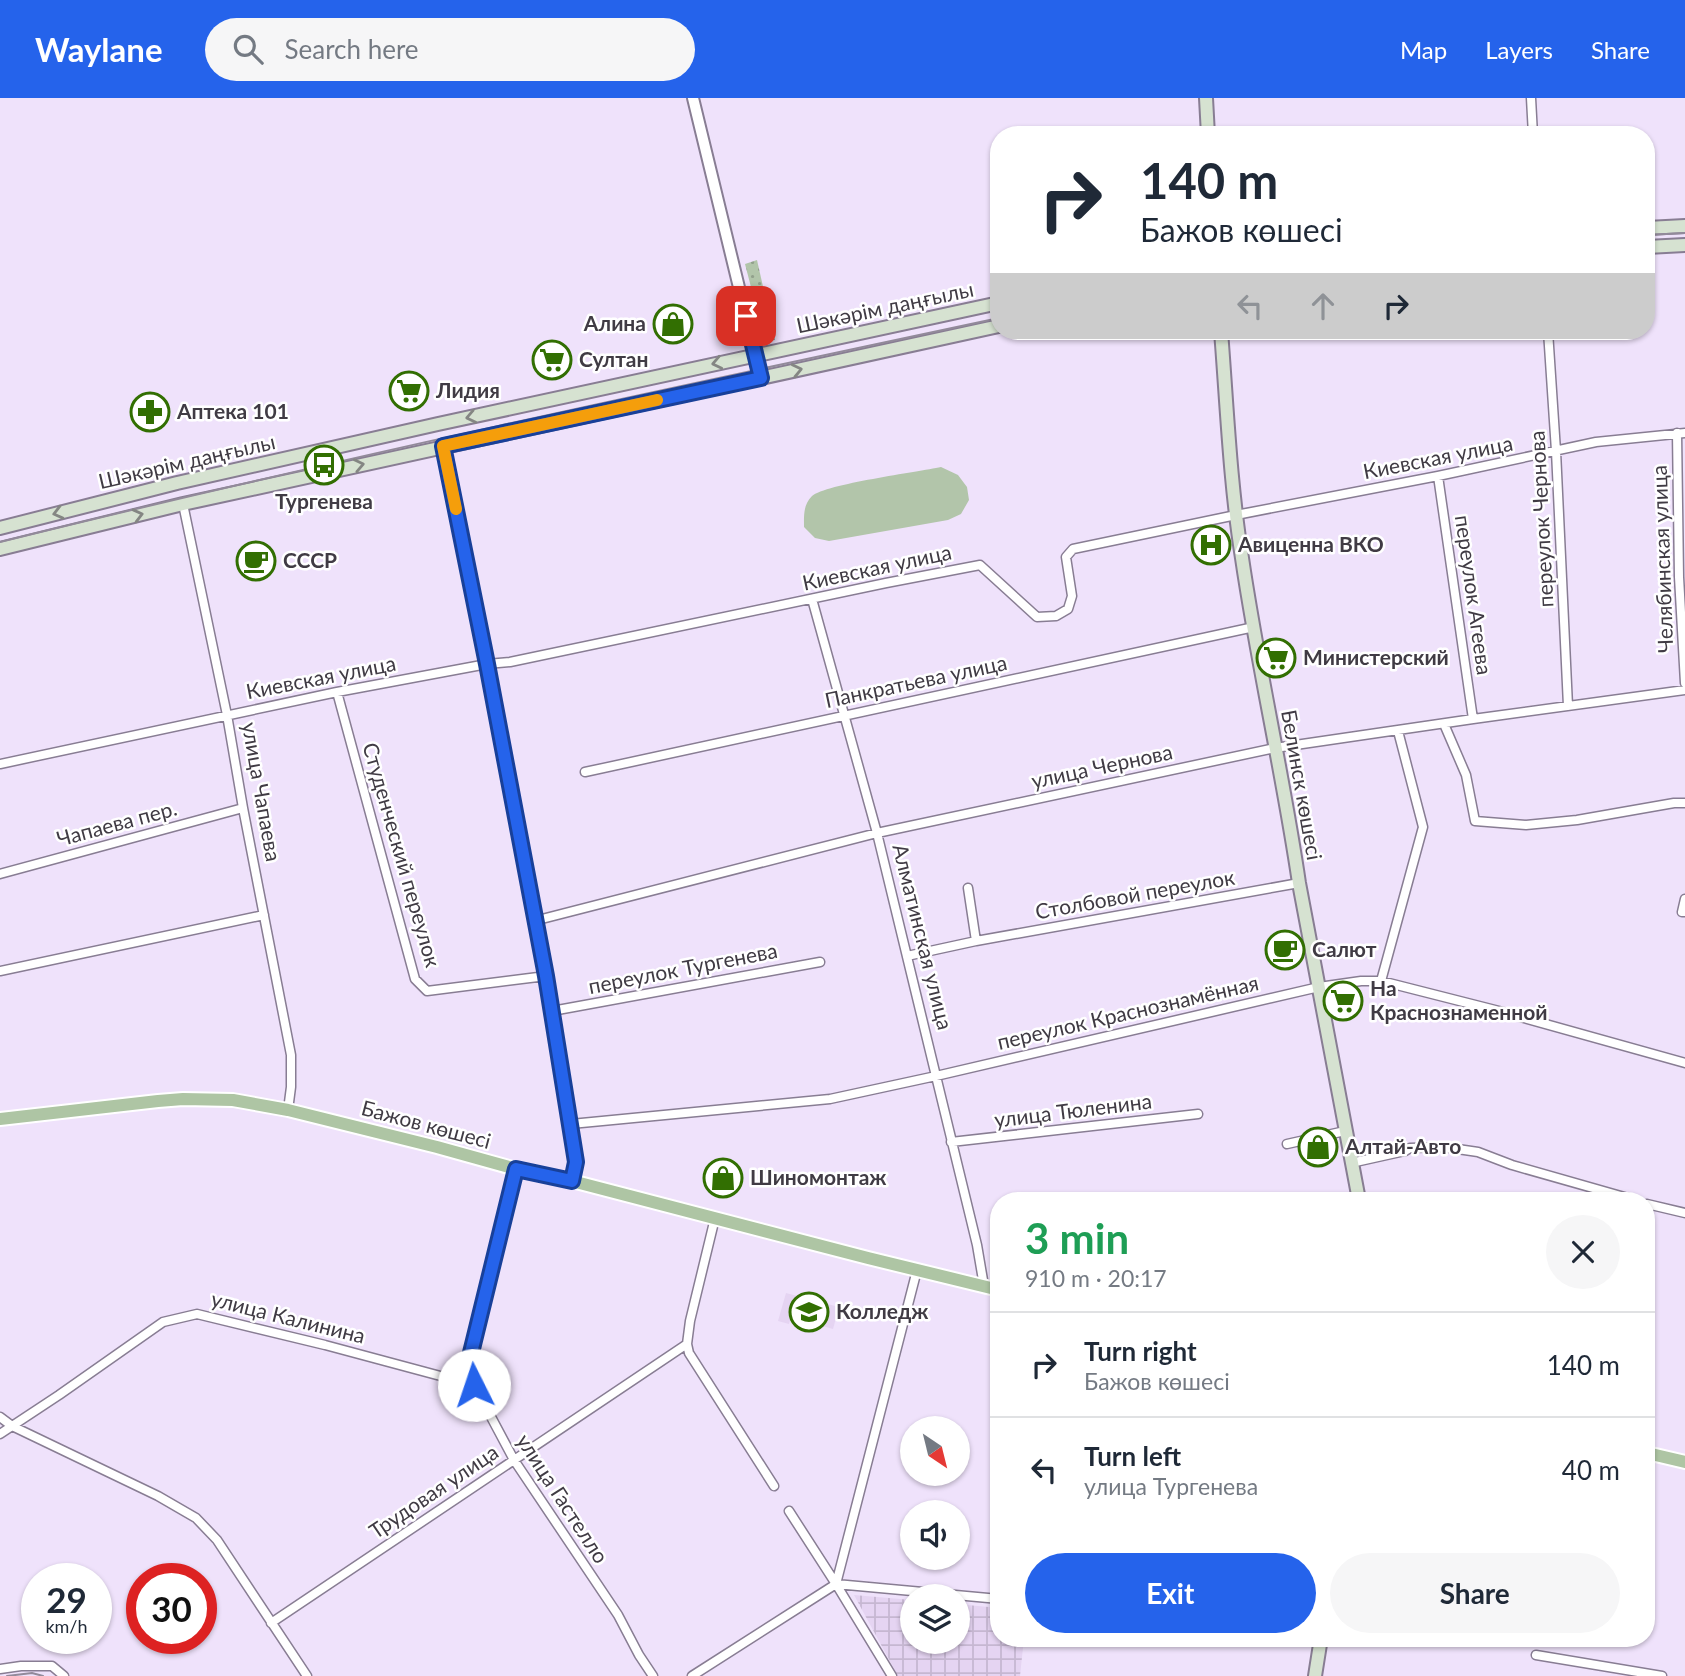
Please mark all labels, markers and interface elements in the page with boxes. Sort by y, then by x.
search box [205,18,695,81]
text: Waylane [35,29,163,69]
icon: search [229,30,267,68]
text: Search here [285,33,419,65]
text: Map [1400,35,1447,64]
text: Layers [1485,35,1553,64]
text: Share [1591,35,1650,64]
text: 140 m [1140,151,1278,209]
icon: right [1025,154,1116,245]
text: Бажов көшесі [1140,210,1343,249]
street label: Шәкәрім даңғылы [794,276,976,338]
pin [716,286,776,346]
icon: left [1231,287,1269,325]
icon: ahead [1304,287,1342,325]
icon: right [1377,287,1415,325]
icon: arrive [727,297,765,335]
shop icon: Алина [652,303,694,345]
place label: Алина [583,310,646,335]
supermarket icon: Султан [531,339,573,381]
place label: Султан [579,346,648,371]
one-way arrow [711,355,723,370]
one-way arrow [791,363,803,378]
supermarket icon: Лидия [388,370,430,412]
place label: Лидия [435,377,500,402]
pharmacy icon: Аптека 101 [129,391,171,433]
place label: Аптека 101 [176,398,289,423]
one-way arrow [465,409,477,424]
street label: Шәкәрім даңғылы [96,428,277,493]
street label: Киевская улица [1361,430,1515,483]
street label: переулок Чернова [1523,430,1558,608]
bus stop icon: Тургенева [303,444,345,486]
one-way arrow [353,458,365,473]
street label: Челябинская улица [1646,465,1677,653]
place label: Тургенева [275,488,373,513]
one-way arrow [52,505,64,519]
one-way arrow [132,509,144,523]
street label: переулок Агеева [1451,513,1498,676]
hospital icon: Авиценна ВКО [1190,524,1232,566]
place label: Авиценна ВКО [1237,531,1384,556]
street label: Киевская улица [800,539,954,595]
cafe icon: СССР [235,540,277,582]
place label: СССР [283,547,337,572]
supermarket icon: Министерский [1255,637,1297,679]
place label: Министерский [1303,644,1449,669]
street label: Панкратьева улица [822,649,1009,712]
street label: Киевская улица [244,650,398,703]
street label: Белинск көшесі [1277,708,1328,862]
street label: улица Чапаева [238,720,287,863]
street label: улица Чернова [1029,738,1175,793]
street label: Студенческий переулок [358,739,447,970]
street label: Чапаева пер. [54,795,179,851]
street label: Алматинская улица [888,841,959,1032]
street label: Столбовой переулок [1033,864,1237,923]
cafe icon: Салют [1264,929,1306,971]
place label: Салют [1312,936,1377,961]
street label: переулок Тургенева [586,937,779,998]
street label: переулок Краснознамённая [995,969,1261,1054]
place label: На Краснознаменной [1370,975,1548,1024]
supermarket icon: На Краснознаменной [1322,980,1364,1022]
street label: улица Тюленина [993,1087,1153,1132]
street label: Бажов көшесі [359,1094,494,1153]
shop icon: Алтай-Авто [1297,1126,1339,1168]
place label: Алтай-Авто [1344,1133,1461,1158]
shop icon: Шиномонтаж [702,1157,744,1199]
place label: Шиномонтаж [750,1164,887,1189]
text: 3 min [1025,1213,1129,1263]
button: close [1546,1215,1620,1289]
text: 910 m · 20:17 [1025,1264,1167,1292]
street label: улица Калинина [209,1285,368,1348]
school or university icon: Колледж [788,1291,830,1333]
place label: Колледж [836,1298,928,1323]
text: Turn right [1084,1335,1197,1367]
icon: right [1025,1346,1063,1384]
position arrow [437,1348,511,1422]
text: 140 m [1547,1349,1620,1381]
text: Бажов көшесі [1084,1367,1230,1395]
north arrow [900,1416,970,1486]
map controls [900,1416,970,1654]
street label: улица Гастелло [512,1429,614,1568]
street label: Трудовая улица [364,1438,502,1543]
text: Turn left [1084,1440,1181,1472]
icon: left [1025,1451,1063,1489]
text: 40 m [1562,1454,1620,1486]
text: улица Тургенева [1084,1472,1258,1500]
button: sound [900,1500,970,1570]
button: Exit [1025,1553,1316,1633]
button: Share [1330,1553,1620,1633]
speed limit sign: 30 [126,1563,217,1654]
text: 29 [46,1578,87,1620]
button: layers [900,1584,970,1654]
text: km/h [45,1615,88,1637]

